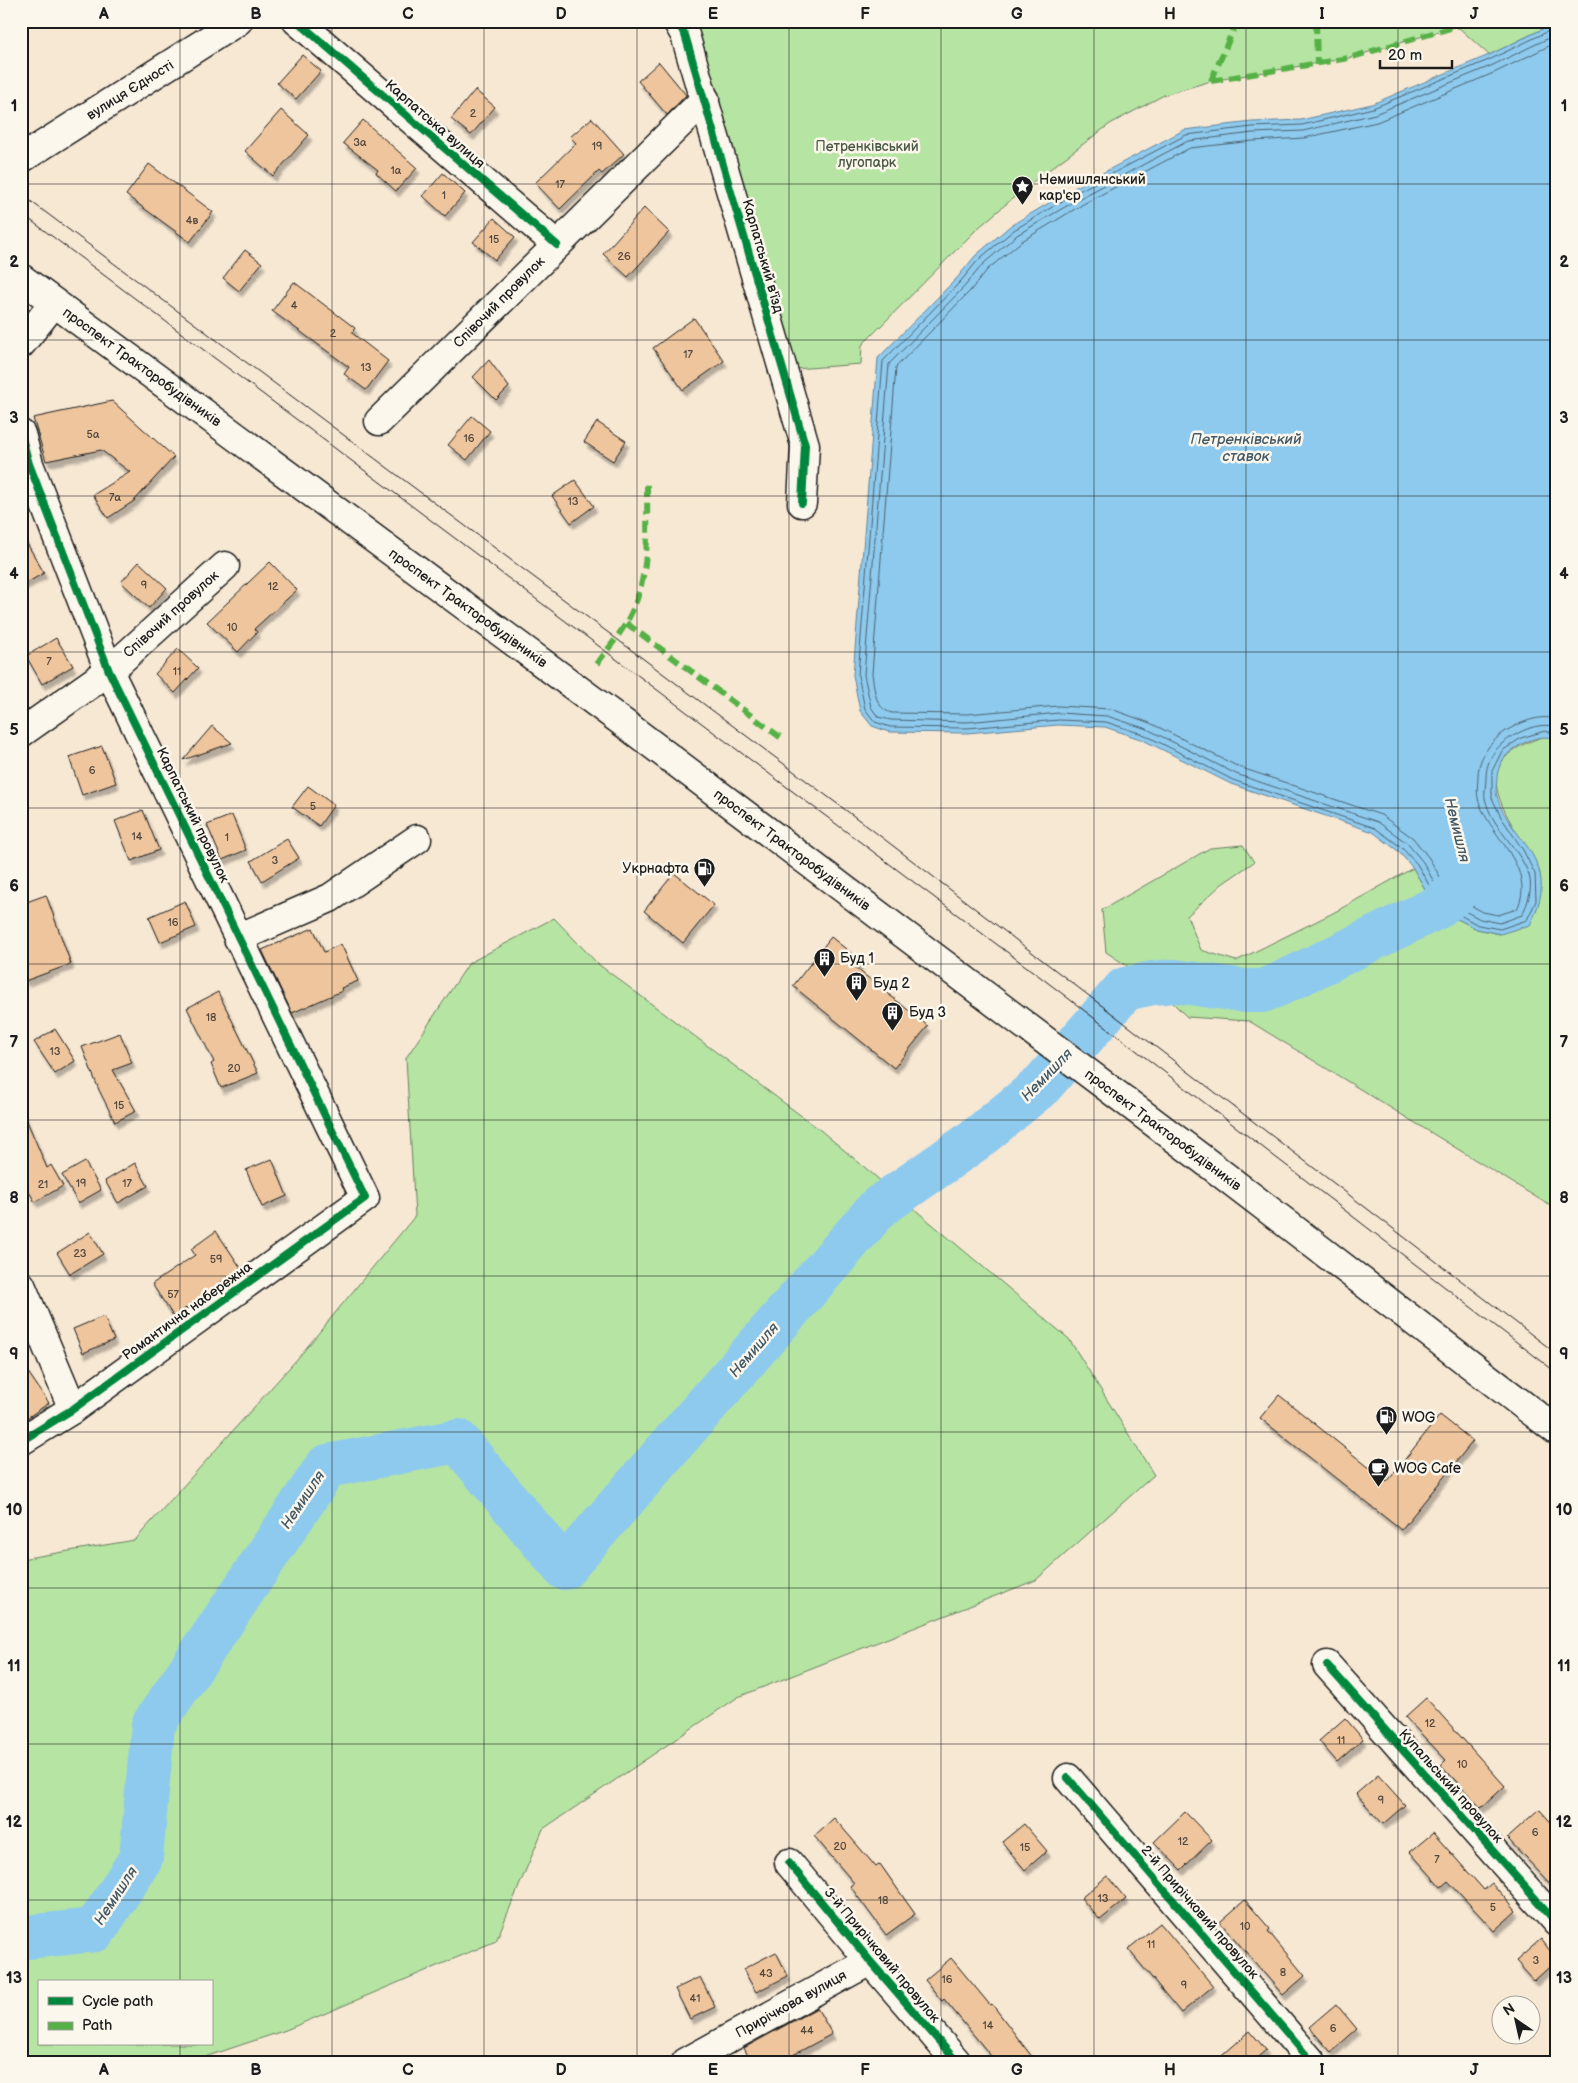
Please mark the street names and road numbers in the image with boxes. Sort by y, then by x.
street label: вулиця Єдності [83,56,177,124]
street label: Карпатська вулиця [382,76,488,172]
street label: Карпатський в'їзд [739,197,788,315]
street label: Співочий провулок [450,252,549,351]
street label: проспект Тракторобудівників [59,304,225,431]
street label: проспект Тракторобудівників [385,545,551,672]
street label: Співочий провулок [120,566,223,661]
street label: Карпатський провулок [153,745,233,886]
street label: проспект Тракторобудівників [710,786,874,915]
street label: проспект Тракторобудівників [1081,1066,1245,1195]
street label: Романтична набережна [119,1258,256,1364]
street label: Купальський провулок [1395,1726,1507,1847]
street label: 2-й Прирічковий провулок [1137,1842,1263,1983]
street label: 3-й Прирічковий провулок [820,1884,944,2027]
street label: Прирічкова вулиця [733,1966,850,2042]

